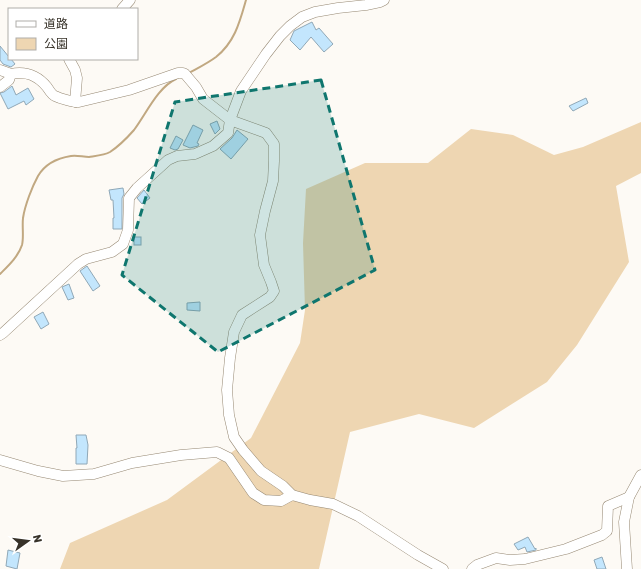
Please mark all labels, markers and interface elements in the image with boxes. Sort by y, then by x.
legend [8,8,138,60]
text: 道路 [44,17,68,31]
text: 公園 [44,37,68,51]
north arrow [8,521,48,561]
text: N [30,533,45,544]

